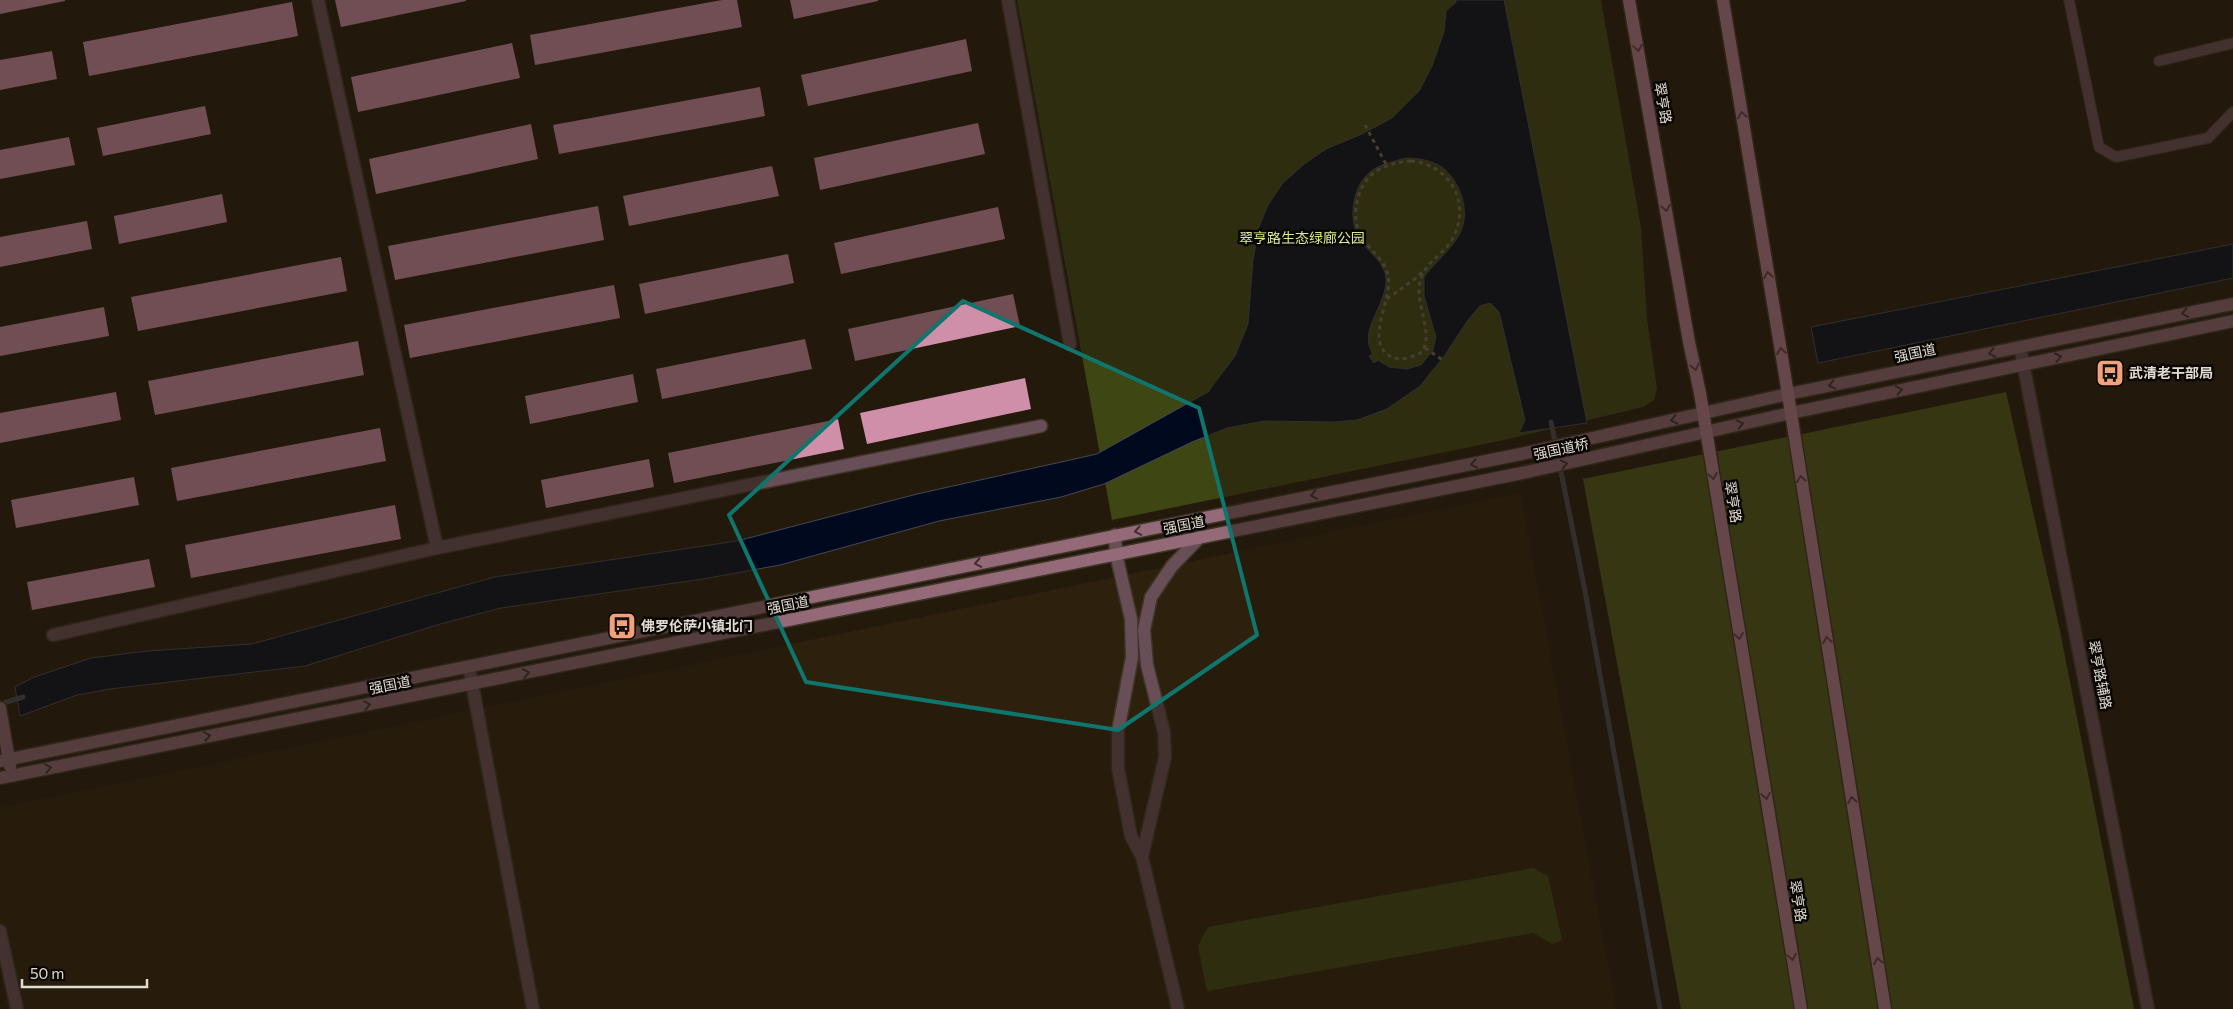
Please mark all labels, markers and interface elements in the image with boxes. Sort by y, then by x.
one-way arrow [1632,44,1642,52]
street label: 翠亨路 [1651,81,1676,125]
one-way arrow [1737,110,1747,119]
one-way arrow [1660,204,1670,212]
park label: 翠亨路生态绿廊公园 [1239,229,1365,246]
one-way arrow [1763,271,1774,279]
one-way arrow [2181,308,2190,318]
street label: 强国道 [1893,340,1937,365]
one-way arrow [1776,346,1786,355]
one-way arrow [1987,347,1996,357]
one-way arrow [2054,352,2062,363]
bus stop icon: 武清老干部局 [2095,358,2125,388]
one-way arrow [1689,363,1700,372]
place label: 武清老干部局 [2129,364,2213,381]
one-way arrow [1828,379,1837,390]
one-way arrow [1894,386,1903,396]
one-way arrow [1669,414,1678,425]
one-way arrow [1735,419,1744,430]
street label: 强国道桥 [1532,434,1590,463]
one-way arrow [1469,458,1478,468]
one-way arrow [1560,459,1569,469]
one-way arrow [1707,472,1718,480]
one-way arrow [1797,475,1807,484]
street label: 翠亨路 [1722,480,1745,524]
one-way arrow [1310,490,1319,500]
street label: 强国道 [1162,512,1206,537]
one-way arrow [1133,525,1142,535]
one-way arrow [974,557,983,568]
street label: 强国道 [766,592,810,617]
bus stop icon: 佛罗伦萨小镇北门 [607,611,637,641]
place label: 佛罗伦萨小镇北门 [641,617,753,634]
one-way arrow [1734,632,1744,640]
one-way arrow [1822,636,1832,644]
street label: 翠亨路辅路 [2085,639,2116,711]
one-way arrow [521,668,530,679]
street label: 强国道 [368,672,412,697]
one-way arrow [362,700,371,710]
one-way arrow [203,732,212,742]
one-way arrow [43,764,52,774]
one-way arrow [1760,792,1770,801]
one-way arrow [1848,796,1858,805]
street label: 翠亨路 [1787,879,1810,923]
one-way arrow [1786,953,1797,961]
scale bar [22,956,148,988]
one-way arrow [1873,956,1883,965]
text: 50 m [30,964,64,982]

